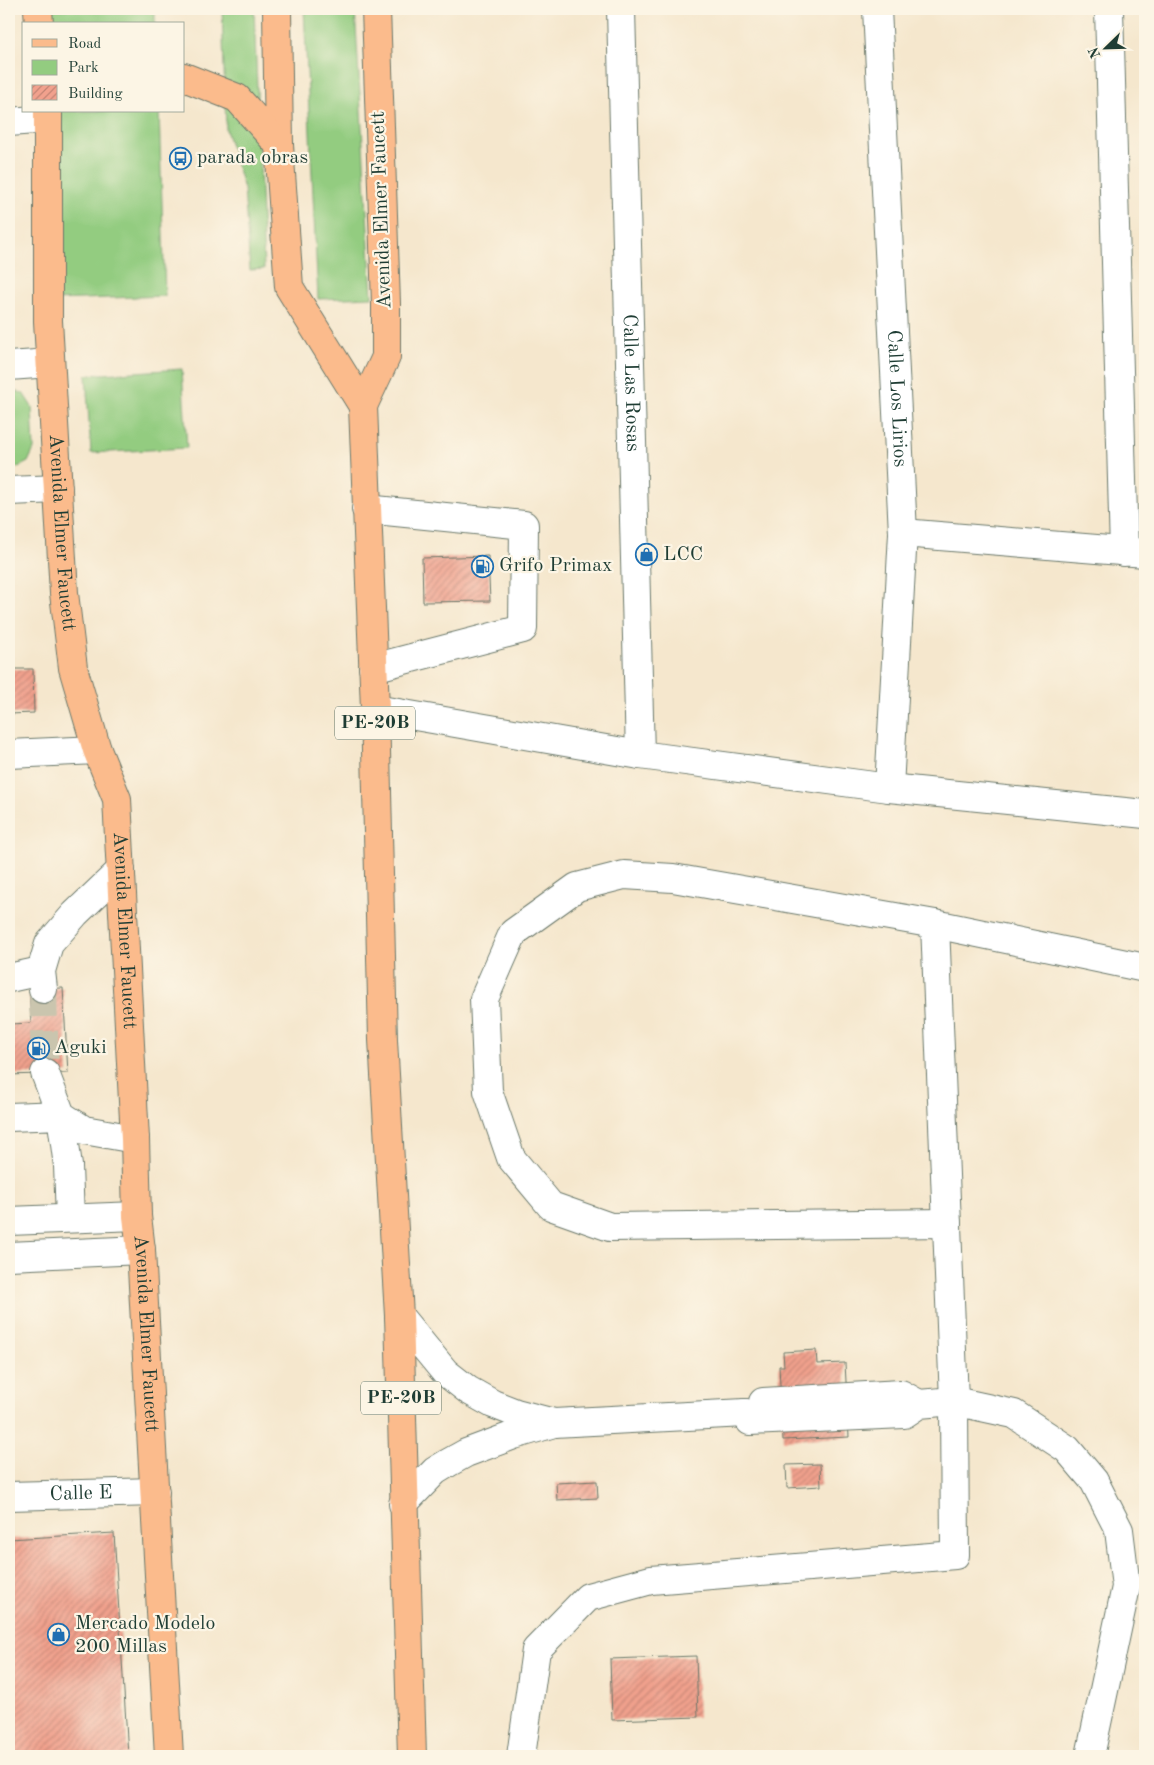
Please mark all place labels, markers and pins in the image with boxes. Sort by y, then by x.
bus stop icon: parada obras [169,146,193,170]
place label: parada obras [197,148,308,168]
shop icon: LCC [635,543,659,567]
place label: LCC [663,545,703,565]
fuel station icon: Grifo Primax [471,554,495,578]
place label: Grifo Primax [499,556,612,576]
fuel station icon: Aguki [26,1036,50,1060]
place label: Aguki [54,1038,107,1058]
place label: Mercado Modelo 200 Millas [75,1614,215,1657]
shop icon: Mercado Modelo 200 Millas [47,1623,71,1647]

